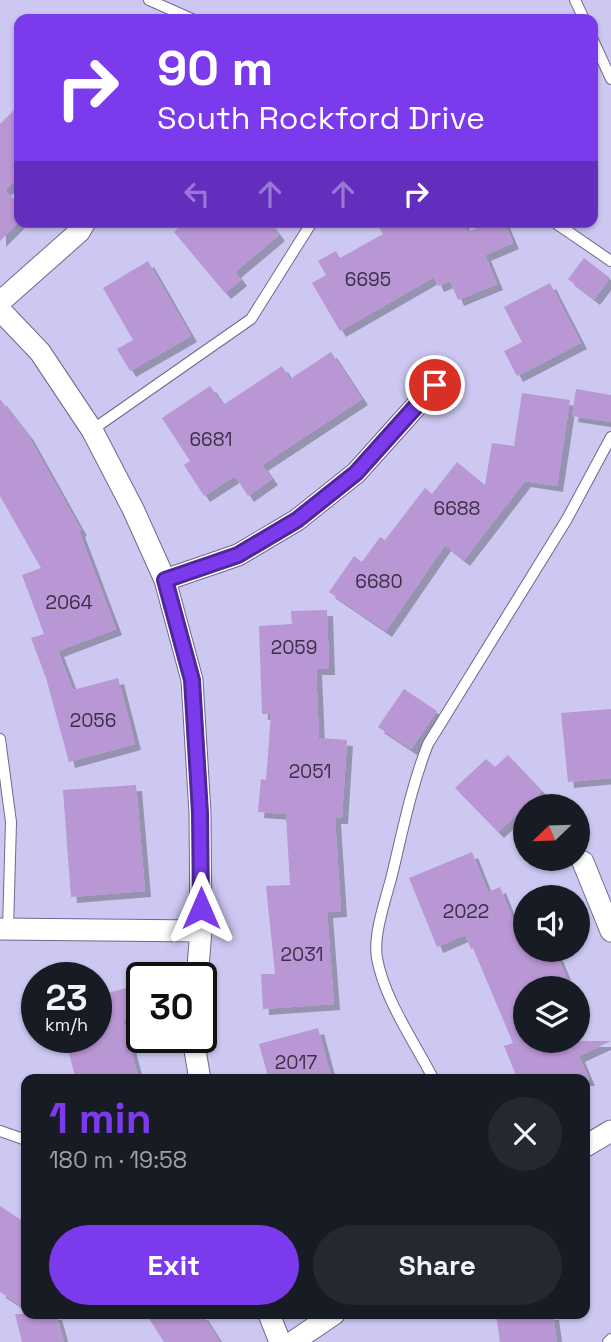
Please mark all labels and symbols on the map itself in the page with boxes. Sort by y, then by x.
house number: 6695 [345,267,391,292]
pin [405,355,465,415]
house number: 6681 [189,427,233,452]
house number: 6688 [434,496,480,521]
house number: 6680 [355,569,403,594]
house number: 2064 [45,590,93,615]
house number: 2059 [271,635,317,660]
house number: 2056 [70,708,116,733]
house number: 2051 [289,759,331,784]
north arrow [513,794,590,872]
position arrow [164,871,238,945]
house number: 2022 [443,899,489,924]
house number: 2031 [281,942,323,967]
speed limit sign: 30 [126,962,217,1053]
house number: 2017 [275,1050,317,1075]

